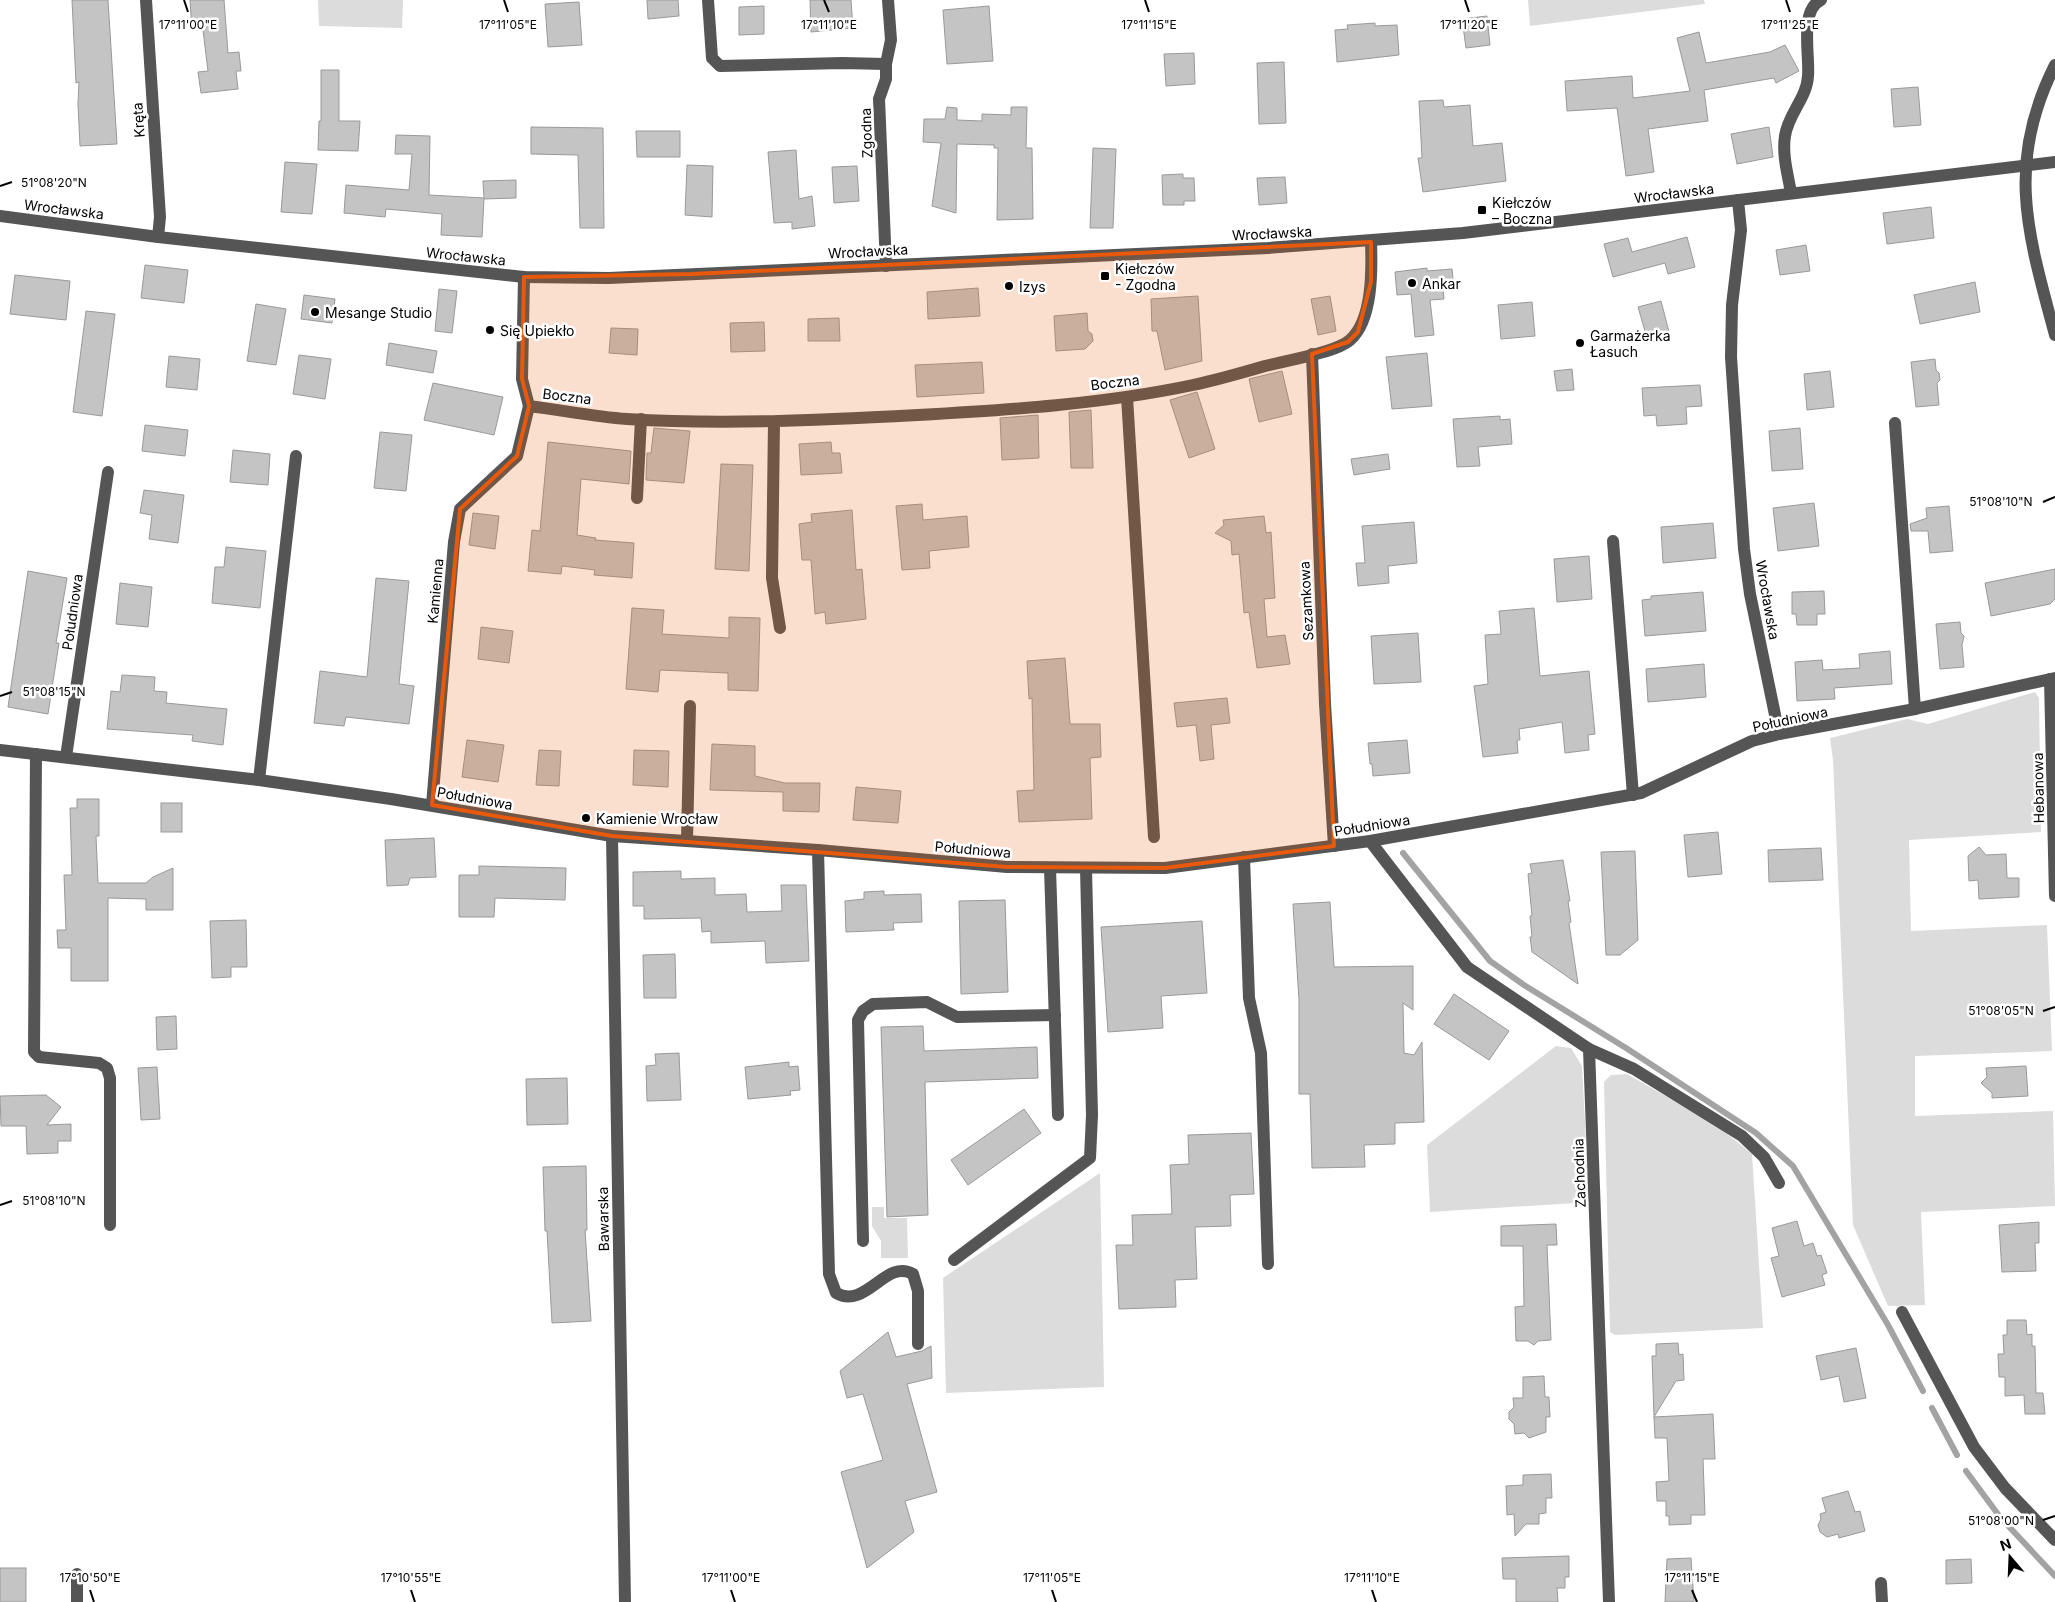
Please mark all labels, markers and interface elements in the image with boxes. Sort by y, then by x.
text: 17°11'00"E [159,17,217,32]
text: 17°11'05"E [479,17,537,32]
text: 17°11'10"E [801,17,857,32]
text: 17°11'15"E [1121,17,1177,32]
text: 17°11'20"E [1440,17,1498,32]
text: 17°11'25"E [1761,17,1819,32]
street label: Kręta [128,102,148,138]
street label: Zgodna [857,107,875,159]
text: 51°08'20"N [21,175,87,190]
street label: Wrocławska [1633,180,1715,206]
place label: Kiełczów – Boczna [1492,194,1552,227]
street label: Wrocławska [23,196,105,222]
marker: Kiełczów – Boczna [1476,204,1488,216]
street label: Wrocławska [1231,222,1313,244]
street label: Wrocławska [827,240,909,262]
street label: Wrocławska [425,243,507,269]
place label: Kiełczów - Zgodna [1115,260,1176,293]
marker: Kiełczów - Zgodna [1099,270,1111,282]
place label: Ankar [1422,275,1461,292]
marker: Ankar [1406,277,1418,289]
place label: Izys [1019,278,1046,295]
marker: Izys [1003,280,1015,292]
place label: Mesange Studio [325,304,432,321]
marker: Mesange Studio [309,306,321,318]
place label: Się Upiekło [500,322,574,339]
marker: Się Upiekło [484,324,496,336]
place label: Garmażerka Łasuch [1590,327,1671,360]
marker: Garmażerka Łasuch [1574,337,1586,349]
street label: Boczna [1090,371,1140,393]
street label: Boczna [542,385,592,407]
text: 51°08'10"N [1969,494,2033,509]
street label: Kamienna [424,558,446,624]
street label: Wrocławska [1753,559,1783,641]
street label: Sezamkowa [1295,561,1317,641]
street label: Południowa [58,573,86,651]
text: 51°08'15"N [22,684,86,699]
street label: Południowa [1751,703,1829,735]
street label: Hebanowa [2029,752,2047,824]
street label: Południowa [436,783,514,813]
place label: Kamienie Wrocław [596,810,718,827]
street label: Południowa [1333,811,1411,839]
marker: Kamienie Wrocław [580,812,592,824]
street label: Południowa [934,837,1012,861]
text: 51°08'05"N [1968,1003,2034,1018]
street label: Zachodnia [1569,1138,1589,1208]
street label: Bawarska [594,1187,612,1251]
text: 51°08'10"N [22,1193,86,1208]
text: 51°08'00"N [1968,1513,2034,1528]
north arrow [1985,1532,2035,1582]
text: N [1998,1534,2013,1554]
text: 17°10'50"E [60,1570,120,1585]
text: 17°10'55"E [381,1570,441,1585]
text: 17°11'00"E [702,1570,760,1585]
text: 17°11'05"E [1023,1570,1081,1585]
text: 17°11'10"E [1344,1570,1400,1585]
text: 17°11'15"E [1664,1570,1720,1585]

